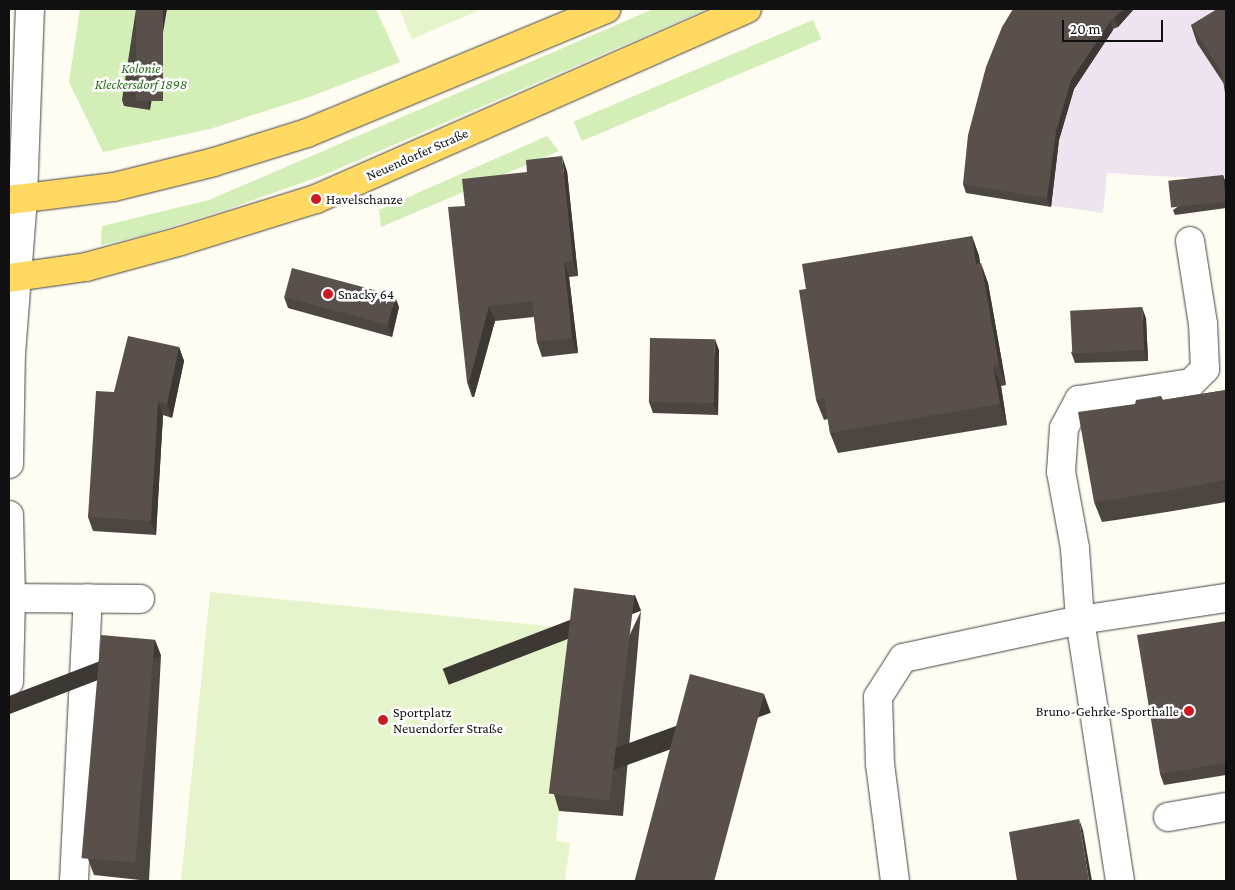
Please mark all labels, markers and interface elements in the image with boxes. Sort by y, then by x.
scale bar [1065,10,1166,42]
text: 20 m [1070,21,1101,37]
park label: Kolonie Kleckersdorf 1898 [95,60,187,92]
street label: Neuendorfer Straße [363,124,471,184]
place label: Havelschanze [326,191,403,207]
marker: Havelschanze [310,193,322,205]
place label: Snacky 64 [338,286,394,302]
marker: Snacky 64 [322,288,334,300]
place label: Bruno-Gehrke-Sporthalle [1036,703,1179,719]
place label: Sportplatz Neuendorfer Straße [393,704,503,736]
marker: Bruno-Gehrke-Sporthalle [1183,705,1195,717]
marker: Sportplatz Neuendorfer Straße [377,714,389,726]

